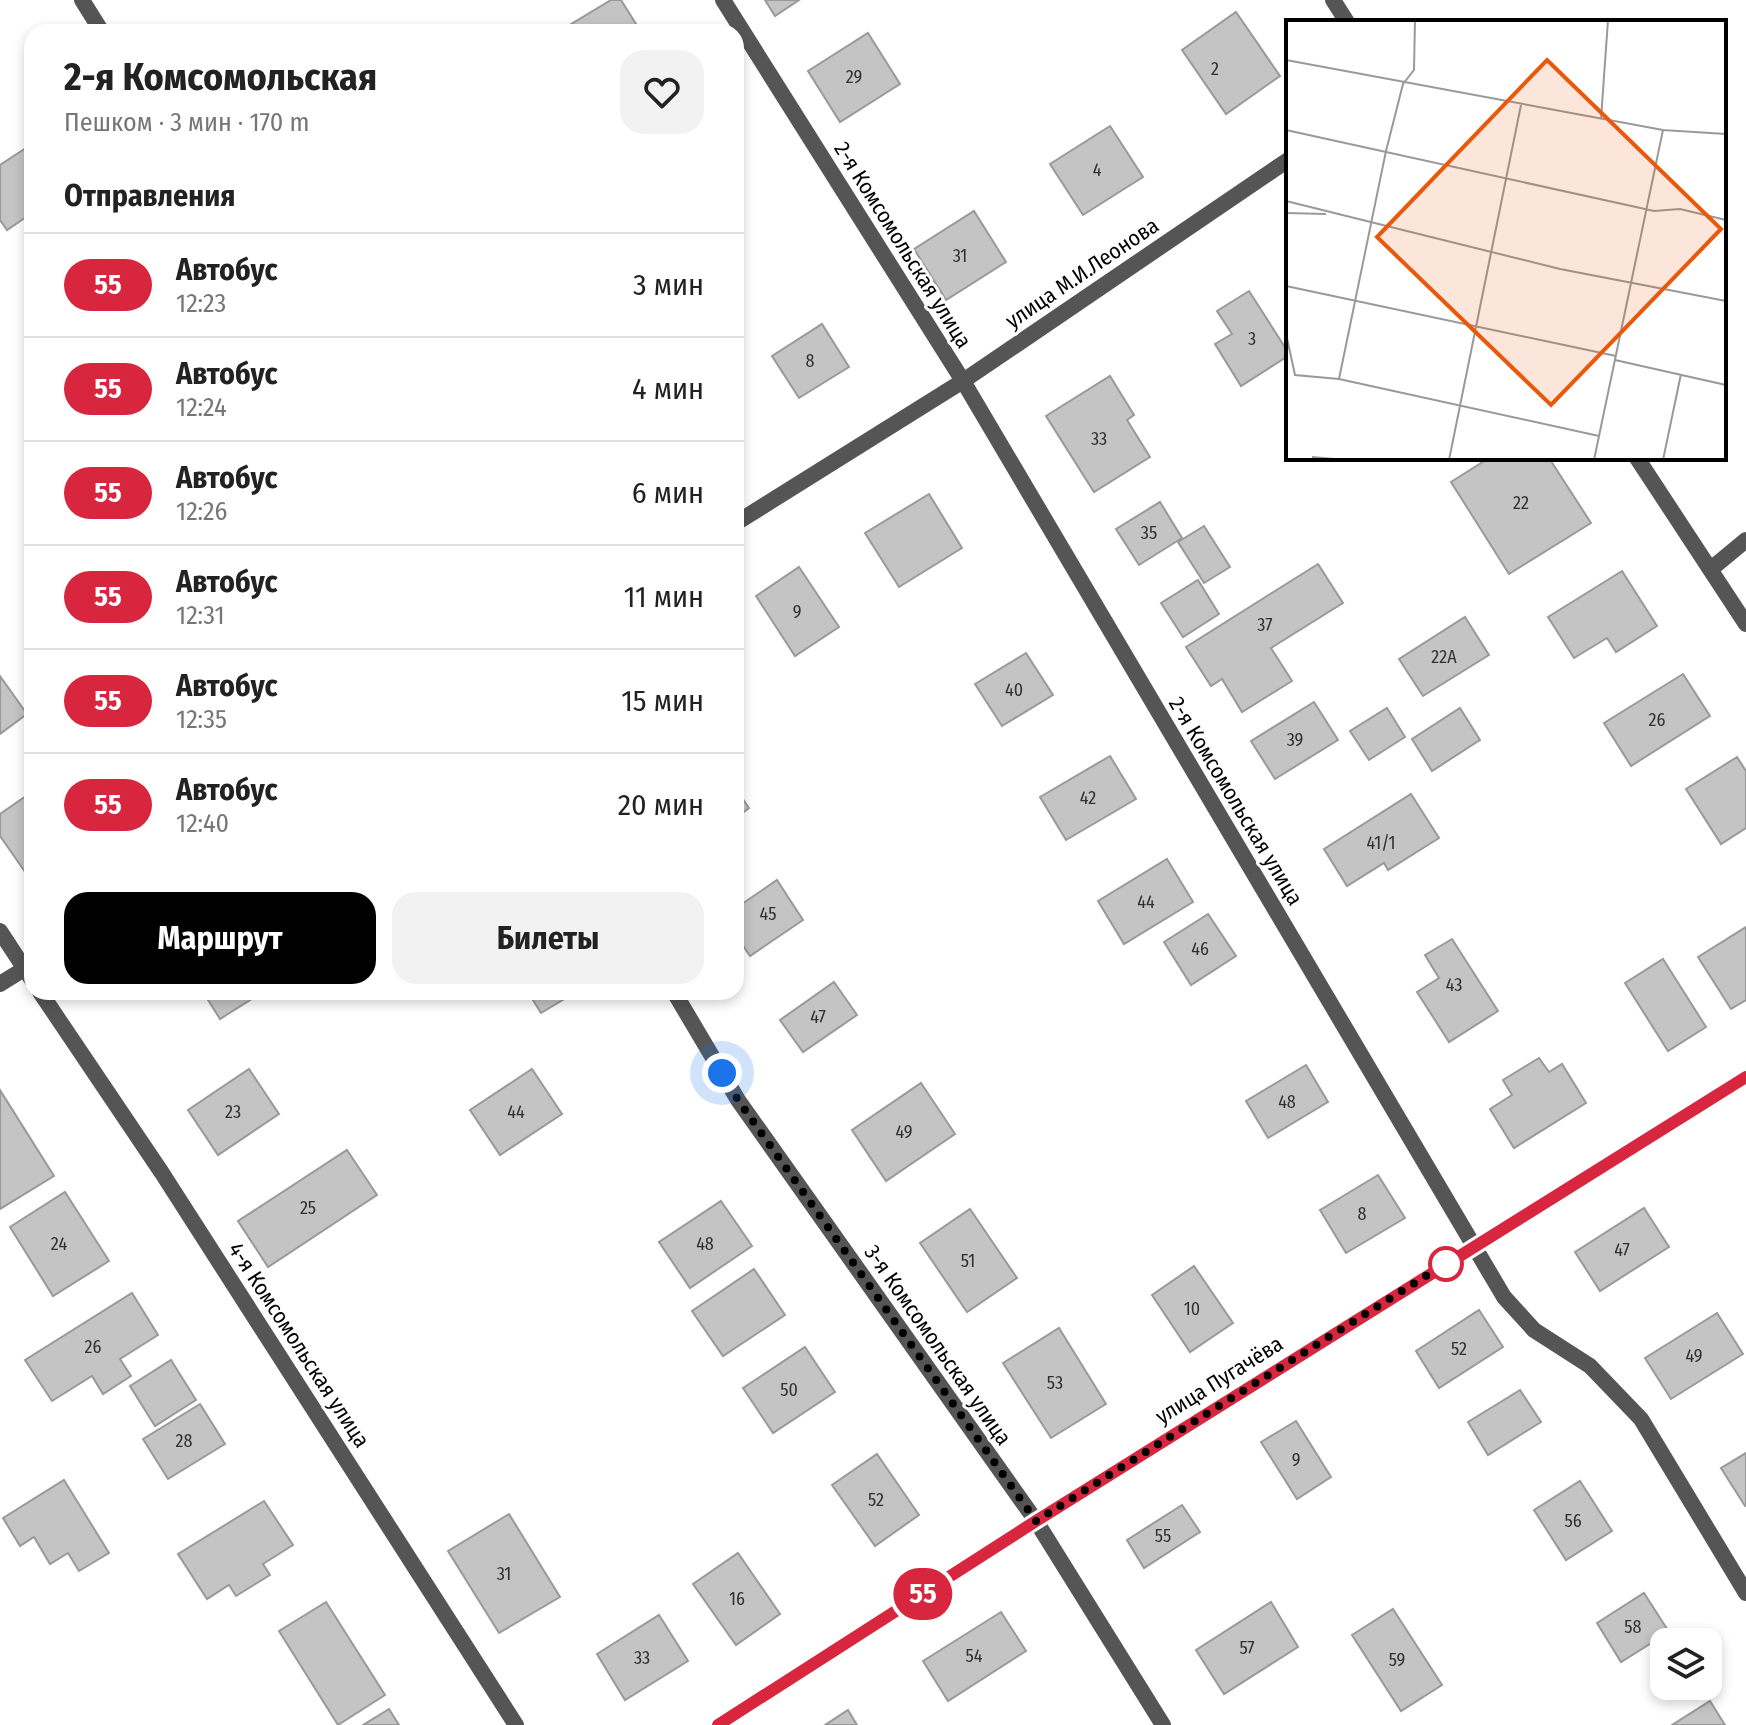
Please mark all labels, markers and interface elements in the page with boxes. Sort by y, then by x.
inset map [1286,20,1726,460]
button: heart [620,50,704,134]
text: 2-я Комсомольская [64,54,377,100]
house number: 2 [1211,58,1219,80]
house number: 29 [846,66,862,88]
text: Пешком · 3 мин · 170 m [64,107,310,138]
street label: 2-я Комсомольская улица [828,137,978,353]
house number: 4 [1093,159,1102,181]
text: Отправления [64,178,235,214]
street label: улица М.И.Леонова [1000,212,1164,334]
house number: 31 [953,245,967,267]
text: Автобус [176,252,278,288]
text: 3 мин [633,267,704,303]
text: 55 [94,268,122,301]
text: 12:23 [176,288,226,319]
house number: 3 [1248,328,1256,350]
house number: 8 [806,350,815,372]
text: Автобус [176,356,278,392]
text: 4 мин [632,371,704,407]
text: 55 [94,372,122,405]
text: 12:24 [176,392,227,423]
house number: 33 [1091,428,1107,450]
text: Автобус [176,460,278,496]
text: 6 мин [632,475,704,511]
text: 55 [94,476,122,509]
house number: 22 [1513,492,1529,514]
text: 12:26 [176,496,227,527]
house number: 35 [1141,522,1157,544]
text: Автобус [176,564,278,600]
text: 11 мин [624,579,704,615]
text: 55 [94,580,122,613]
text: 12:31 [176,600,225,631]
house number: 9 [793,601,801,623]
house number: 37 [1257,614,1273,636]
house number: 22А [1431,646,1457,668]
text: Автобус [176,668,278,704]
house number: 40 [1005,679,1023,701]
text: 15 мин [621,683,704,719]
text: 55 [94,684,122,717]
street label: 2-я Комсомольская улица [1163,692,1309,910]
text: 12:35 [176,704,227,735]
house number: 26 [1649,709,1666,731]
house number: 39 [1287,729,1303,751]
text: Автобус [176,772,278,808]
text: 20 мин [618,787,704,823]
house number: 42 [1080,787,1096,809]
text: 55 [94,788,122,821]
text: 12:40 [176,808,229,839]
house number: 41/1 [1366,832,1396,854]
house number: 44 [1137,891,1155,913]
button: Маршрут [64,892,376,984]
button: Билеты [392,892,704,984]
house number: 45 [760,903,776,925]
house number: 46 [1191,938,1209,960]
house number: 43 [1446,974,1462,996]
house number: 47 [810,1006,826,1028]
your location [702,1053,742,1093]
house number: 48 [1278,1091,1296,1113]
house number: 23 [225,1101,241,1123]
house number: 44 [507,1101,525,1123]
house number: 49 [895,1121,913,1143]
house number: 25 [300,1197,316,1219]
house number: 8 [1358,1203,1367,1225]
house number: 24 [51,1233,67,1255]
house number: 48 [696,1233,714,1255]
street label: 4-я Комсомольская улица [223,1237,375,1453]
house number: 47 [1614,1239,1630,1261]
street label: 3-я Комсомольская улица [859,1240,1017,1450]
unlabelled marker [1429,1247,1463,1281]
house number: 51 [961,1250,975,1272]
house number: 10 [1184,1298,1200,1320]
street label: улица Пугачёва [1150,1330,1288,1430]
house number: 26 [85,1336,102,1358]
house number: 52 [1451,1338,1467,1360]
house number: 49 [1685,1345,1703,1367]
house number: 53 [1047,1372,1063,1394]
house number: 50 [780,1379,798,1401]
house number: 28 [176,1430,192,1452]
house number: 9 [1292,1449,1300,1471]
house number: 52 [868,1489,884,1511]
house number: 56 [1564,1510,1582,1532]
house number: 55 [1155,1525,1171,1547]
house number: 31 [497,1563,511,1585]
line badge: 55 [887,1568,959,1620]
text: 55 [909,1577,937,1610]
house number: 16 [729,1588,745,1610]
house number: 58 [1624,1616,1642,1638]
map controls [1650,1628,1722,1700]
button: layers [1650,1628,1722,1700]
house number: 57 [1239,1637,1255,1659]
house number: 54 [966,1645,983,1667]
house number: 33 [634,1647,650,1669]
house number: 59 [1389,1649,1405,1671]

